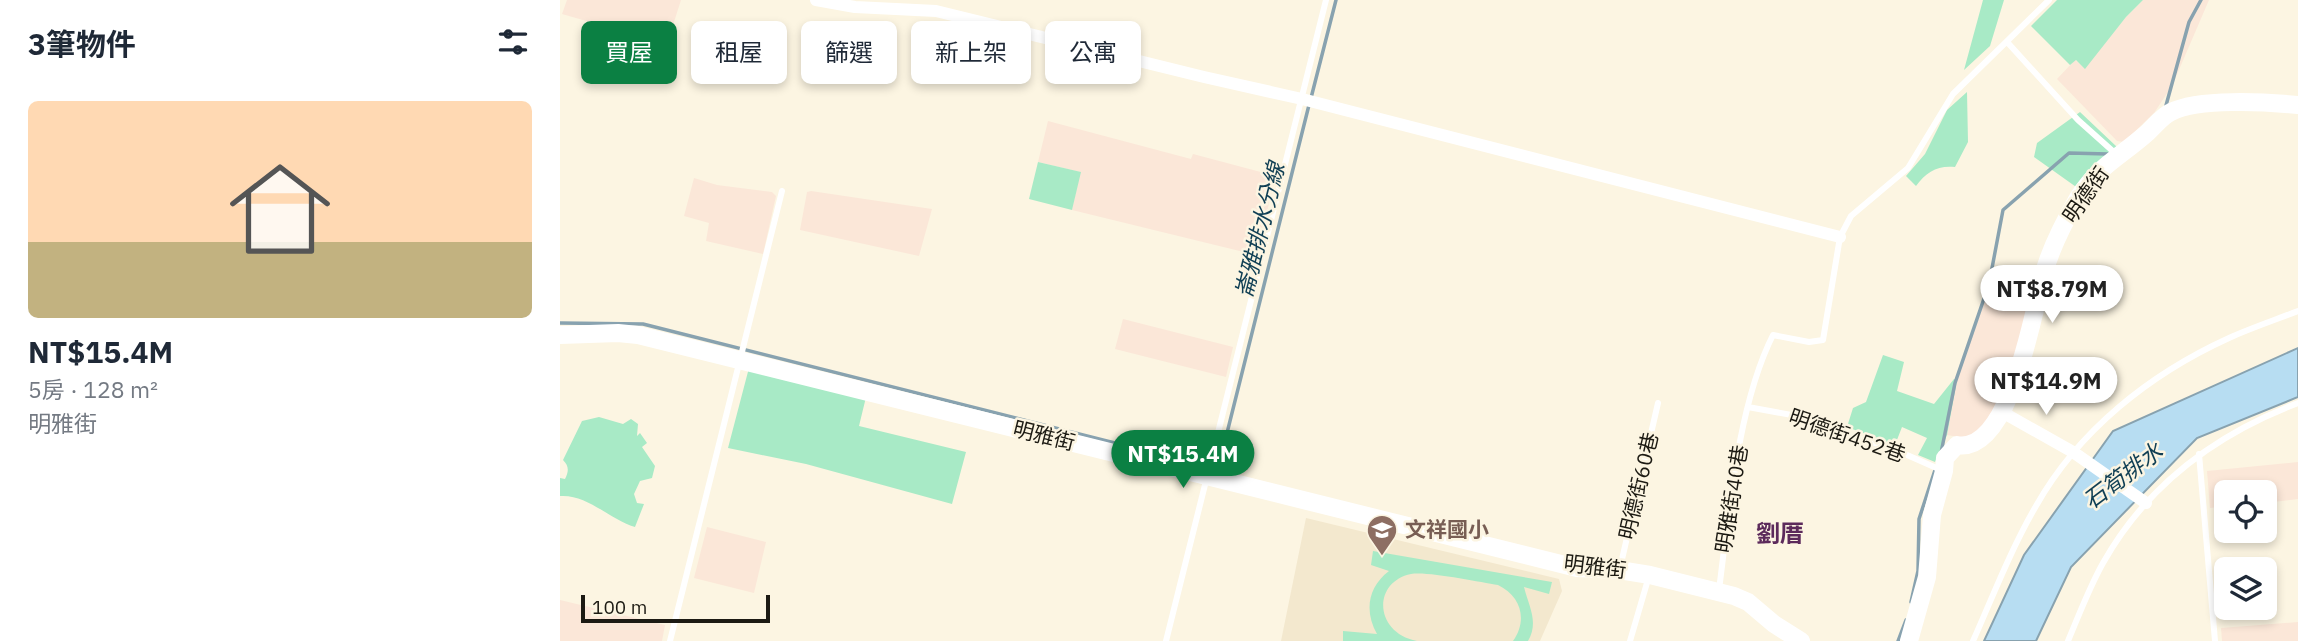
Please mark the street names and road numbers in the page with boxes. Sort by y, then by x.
street label: 明德街 [2056,161,2115,228]
street label: 明德街452巷 [1785,402,1909,468]
street label: 明雅街 [1010,414,1078,456]
street label: 明德街60巷 [1612,429,1664,542]
street label: 明雅街40巷 [1709,443,1753,555]
street label: 明雅街 [1562,548,1628,584]

